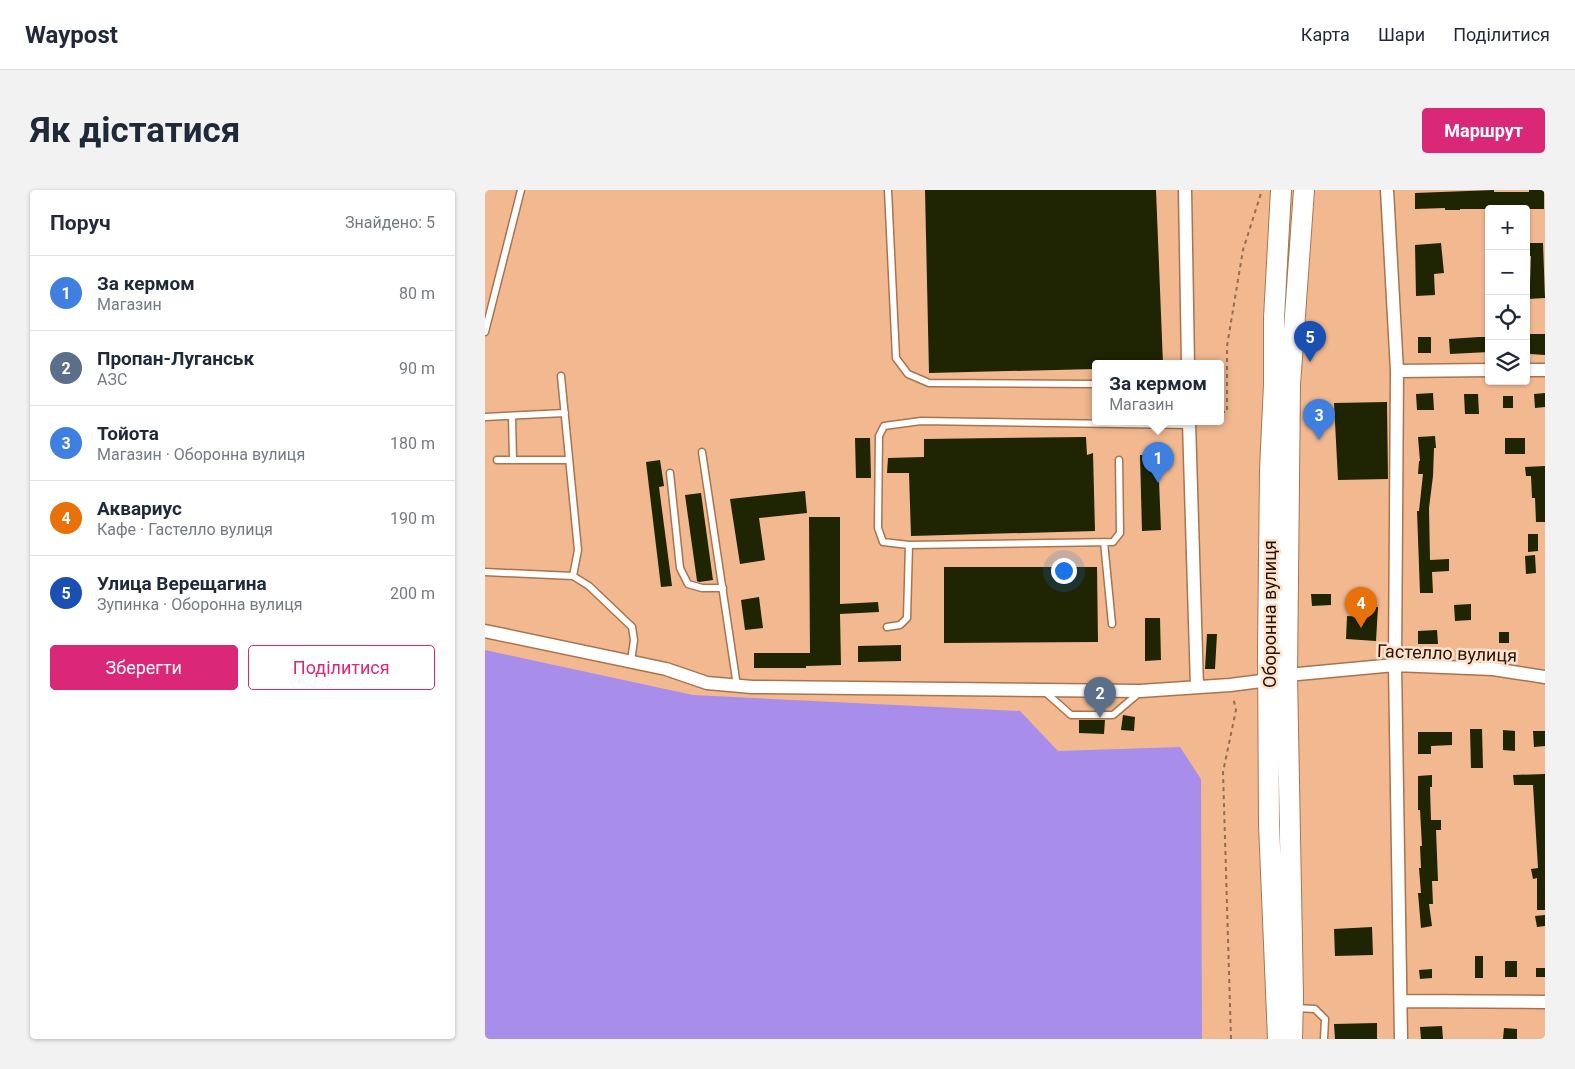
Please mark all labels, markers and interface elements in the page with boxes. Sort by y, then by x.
text: Waypost [25,21,118,49]
text: Карта [1301,24,1350,45]
text: Шари [1378,24,1425,45]
text: Поділитися [1453,24,1550,45]
button: Маршрут [1422,108,1545,153]
text: Як дістатися [30,110,240,151]
map controls [1485,205,1530,385]
button: + [1485,205,1530,250]
text: Поруч [50,211,111,235]
text: Знайдено: 5 [345,213,435,232]
button: − [1485,250,1530,295]
text: За кермом [97,272,195,295]
text: 1 [61,284,71,303]
text: 80 m [399,284,435,303]
text: Магазин [97,295,162,314]
button: locate [1485,295,1530,340]
pin: 5 [1294,321,1326,362]
button: layers [1485,340,1530,385]
text: Пропан-Луганськ [97,347,254,370]
text: 2 [61,359,71,378]
text: 90 m [399,359,435,378]
popup [1092,360,1224,425]
text: АЗС [97,370,127,389]
text: За кермом [1109,372,1207,395]
text: Магазин [1109,395,1174,414]
pin: 3 [1303,399,1335,440]
text: Тойота [97,422,159,445]
text: 3 [61,434,71,453]
text: 180 m [390,434,435,453]
pin: 1 [1142,442,1174,483]
text: Магазин · Оборонна вулиця [97,445,305,464]
text: Аквариус [97,497,182,520]
text: 4 [61,509,71,528]
text: 190 m [390,509,435,528]
text: Кафе · Гастелло вулиця [97,520,273,539]
street label: Оборонна вулиця [1259,540,1280,688]
your location [1051,558,1077,584]
text: Улица Верещагина [97,572,267,595]
text: 5 [61,584,71,603]
text: 200 m [390,584,435,603]
pin: 4 [1345,587,1377,628]
text: Зупинка · Оборонна вулиця [97,595,303,614]
street label: Гастелло вулиця [1377,640,1517,666]
button: Зберегти [50,645,238,690]
button: Поділитися [248,645,435,690]
pin: 2 [1084,677,1116,718]

